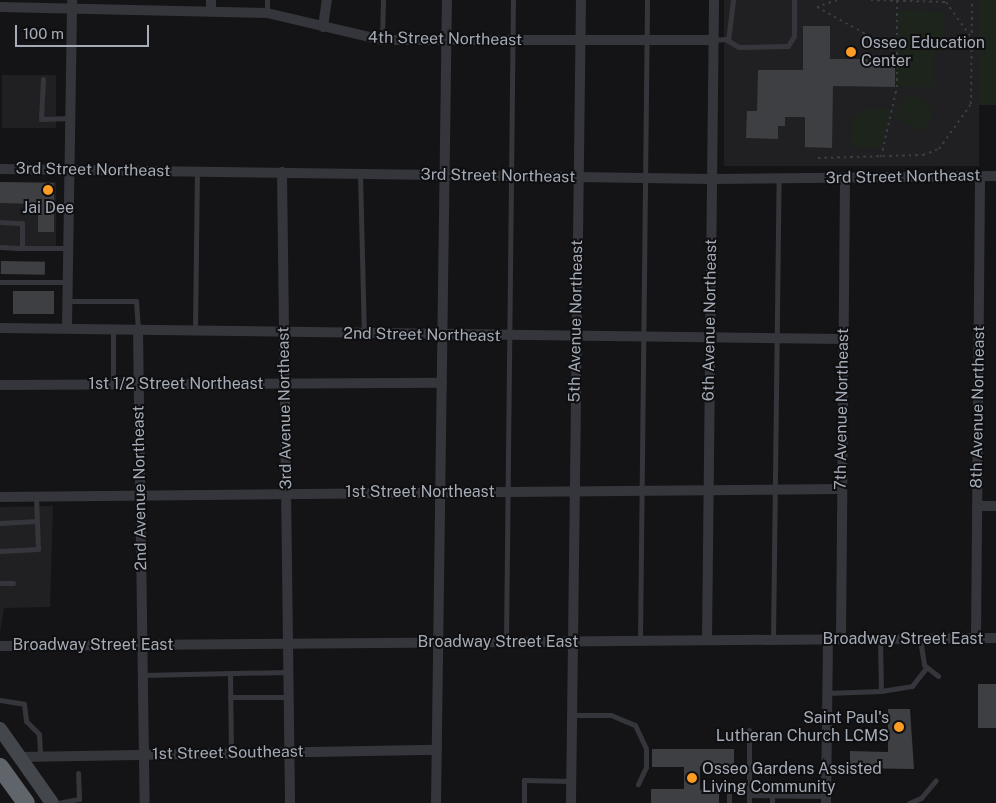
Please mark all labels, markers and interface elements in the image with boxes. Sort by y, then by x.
scale bar [18,15,151,47]
text: 100 m [23,25,64,42]
street label: 4th Street Northeast [368,28,522,50]
place label: Osseo Education Center [861,33,985,71]
marker: Osseo Education Center [845,46,857,58]
street label: 3rd Street Northeast [16,159,170,181]
street label: 3rd Street Northeast [421,165,575,187]
street label: 3rd Street Northeast [826,166,980,188]
marker: Jai Dee [42,184,54,196]
place label: Jai Dee [22,198,74,218]
street label: 5th Avenue Northeast [565,239,587,403]
street label: 6th Avenue Northeast [699,239,721,401]
street label: 2nd Street Northeast [343,324,501,346]
street label: 8th Avenue Northeast [967,325,989,489]
street label: 3rd Avenue Northeast [274,326,296,490]
street label: 7th Avenue Northeast [831,328,853,490]
street label: 1st 1/2 Street Northeast [88,374,264,394]
street label: 2nd Avenue Northeast [129,405,151,571]
street label: 1st Street Northeast [345,482,495,502]
street label: Broadway Street East [823,629,983,649]
street label: Broadway Street East [418,632,578,652]
street label: Broadway Street East [13,635,173,655]
place label: Saint Paul's Lutheran Church LCMS [716,708,889,746]
marker: Saint Paul's Lutheran Church LCMS [893,721,905,733]
street label: 1st Street Southeast [152,742,304,764]
place label: Osseo Gardens Assisted Living Community [702,759,882,797]
marker: Osseo Gardens Assisted Living Community [686,772,698,784]

